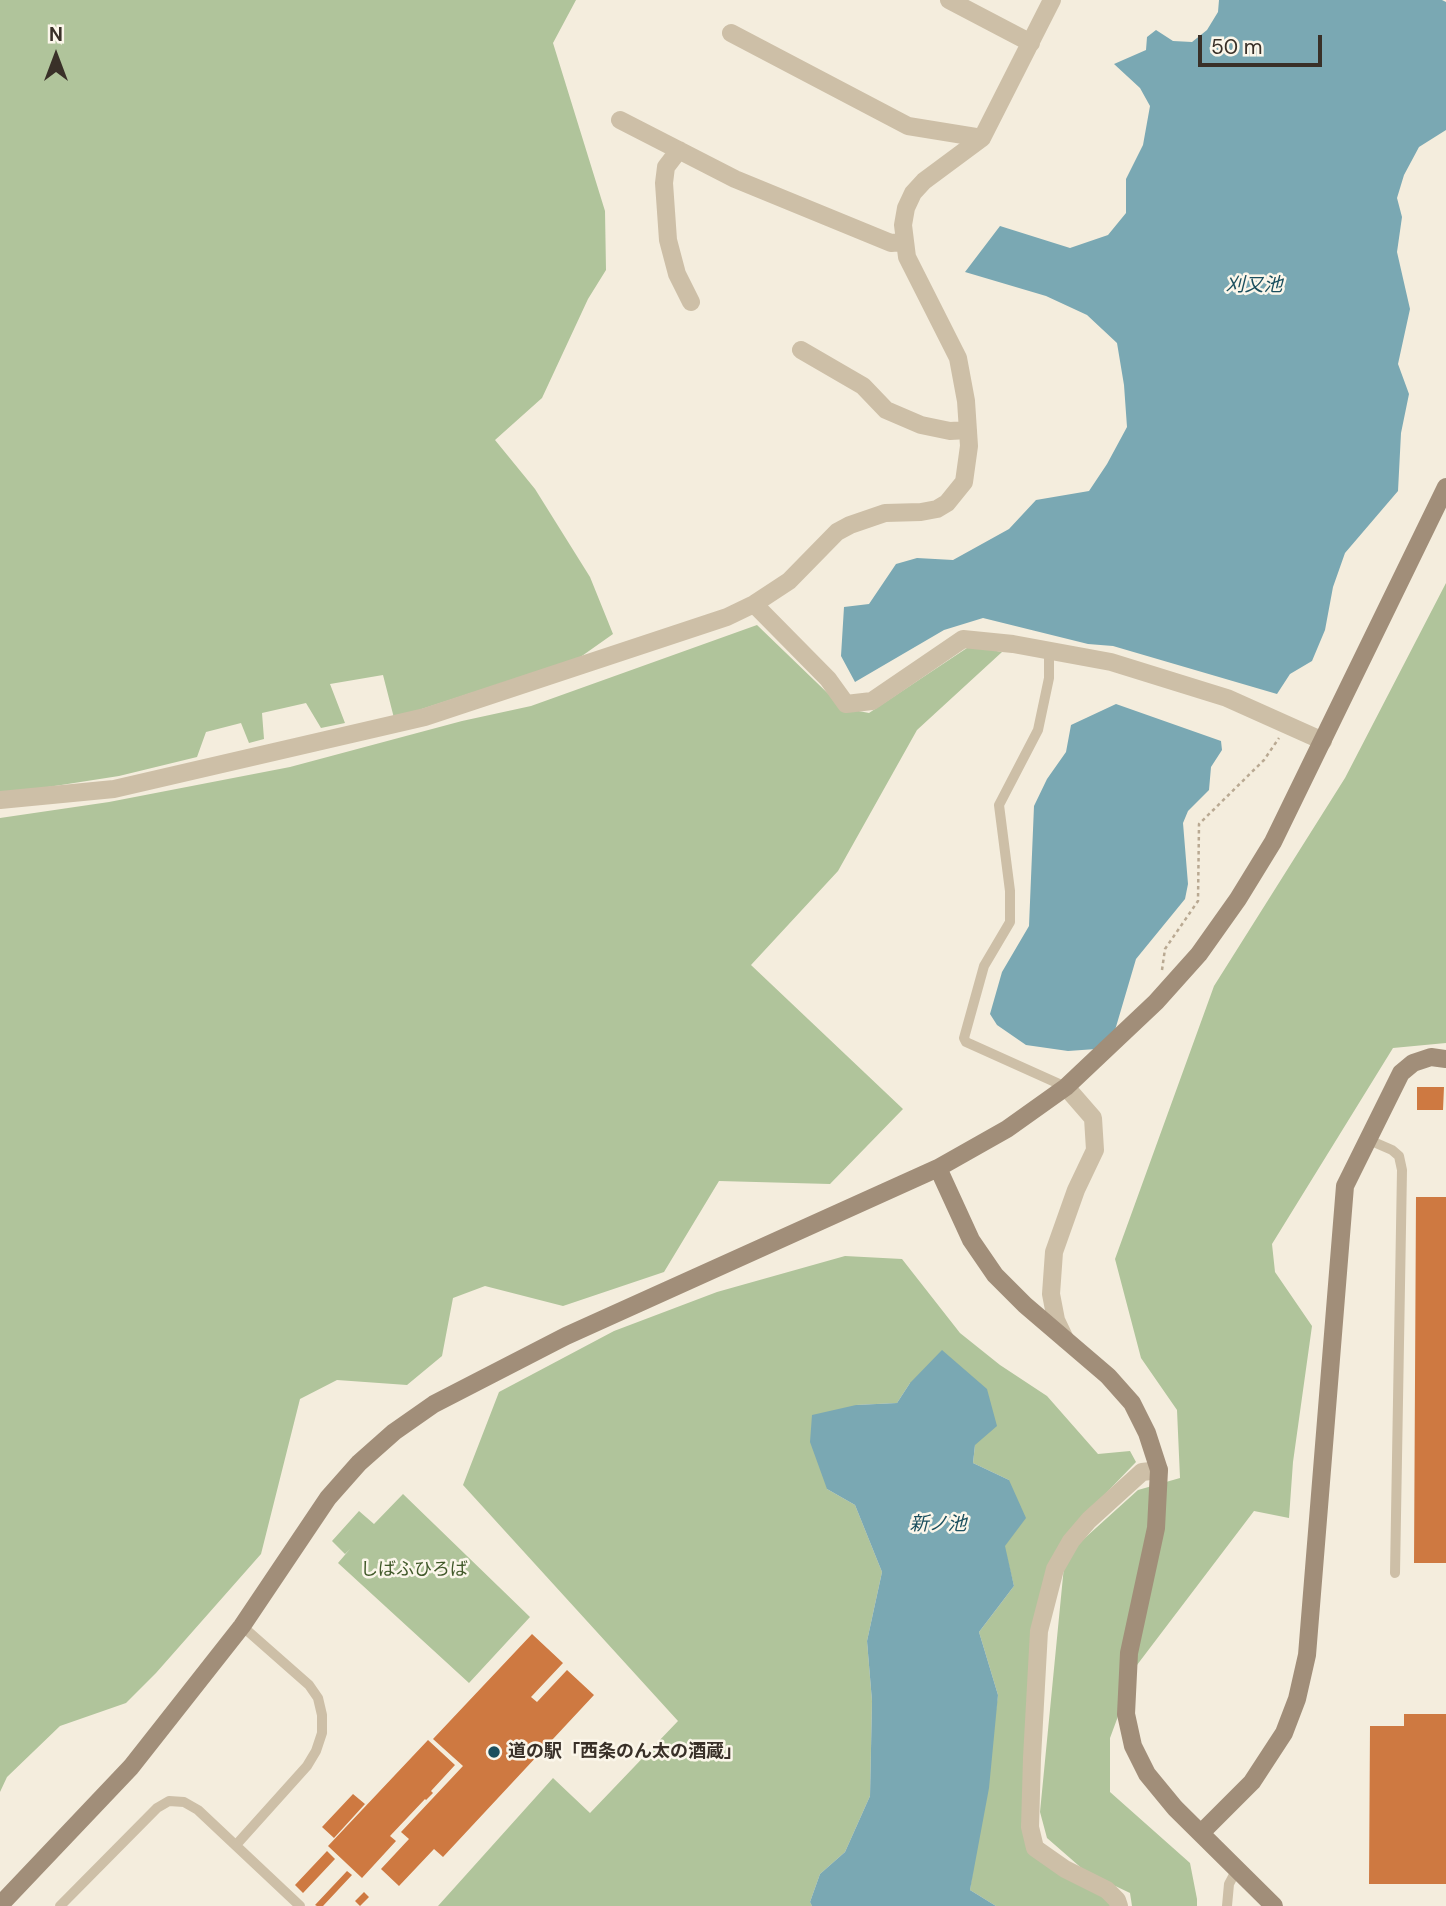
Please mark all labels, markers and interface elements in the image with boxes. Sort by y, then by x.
north arrow [21,21,91,91]
scale bar [1201,21,1325,65]
text: N [49,22,63,47]
text: 50 m [1211,33,1262,61]
water label: 刈又池 [1226,275,1282,297]
water label: 新ノ池 [910,1514,966,1536]
park label: しばふひろば [360,1559,468,1581]
place label: 道の駅「西条のん太の酒蔵」 [508,1741,742,1763]
marker: 道の駅「西条のん太の酒蔵」 [486,1744,502,1760]

